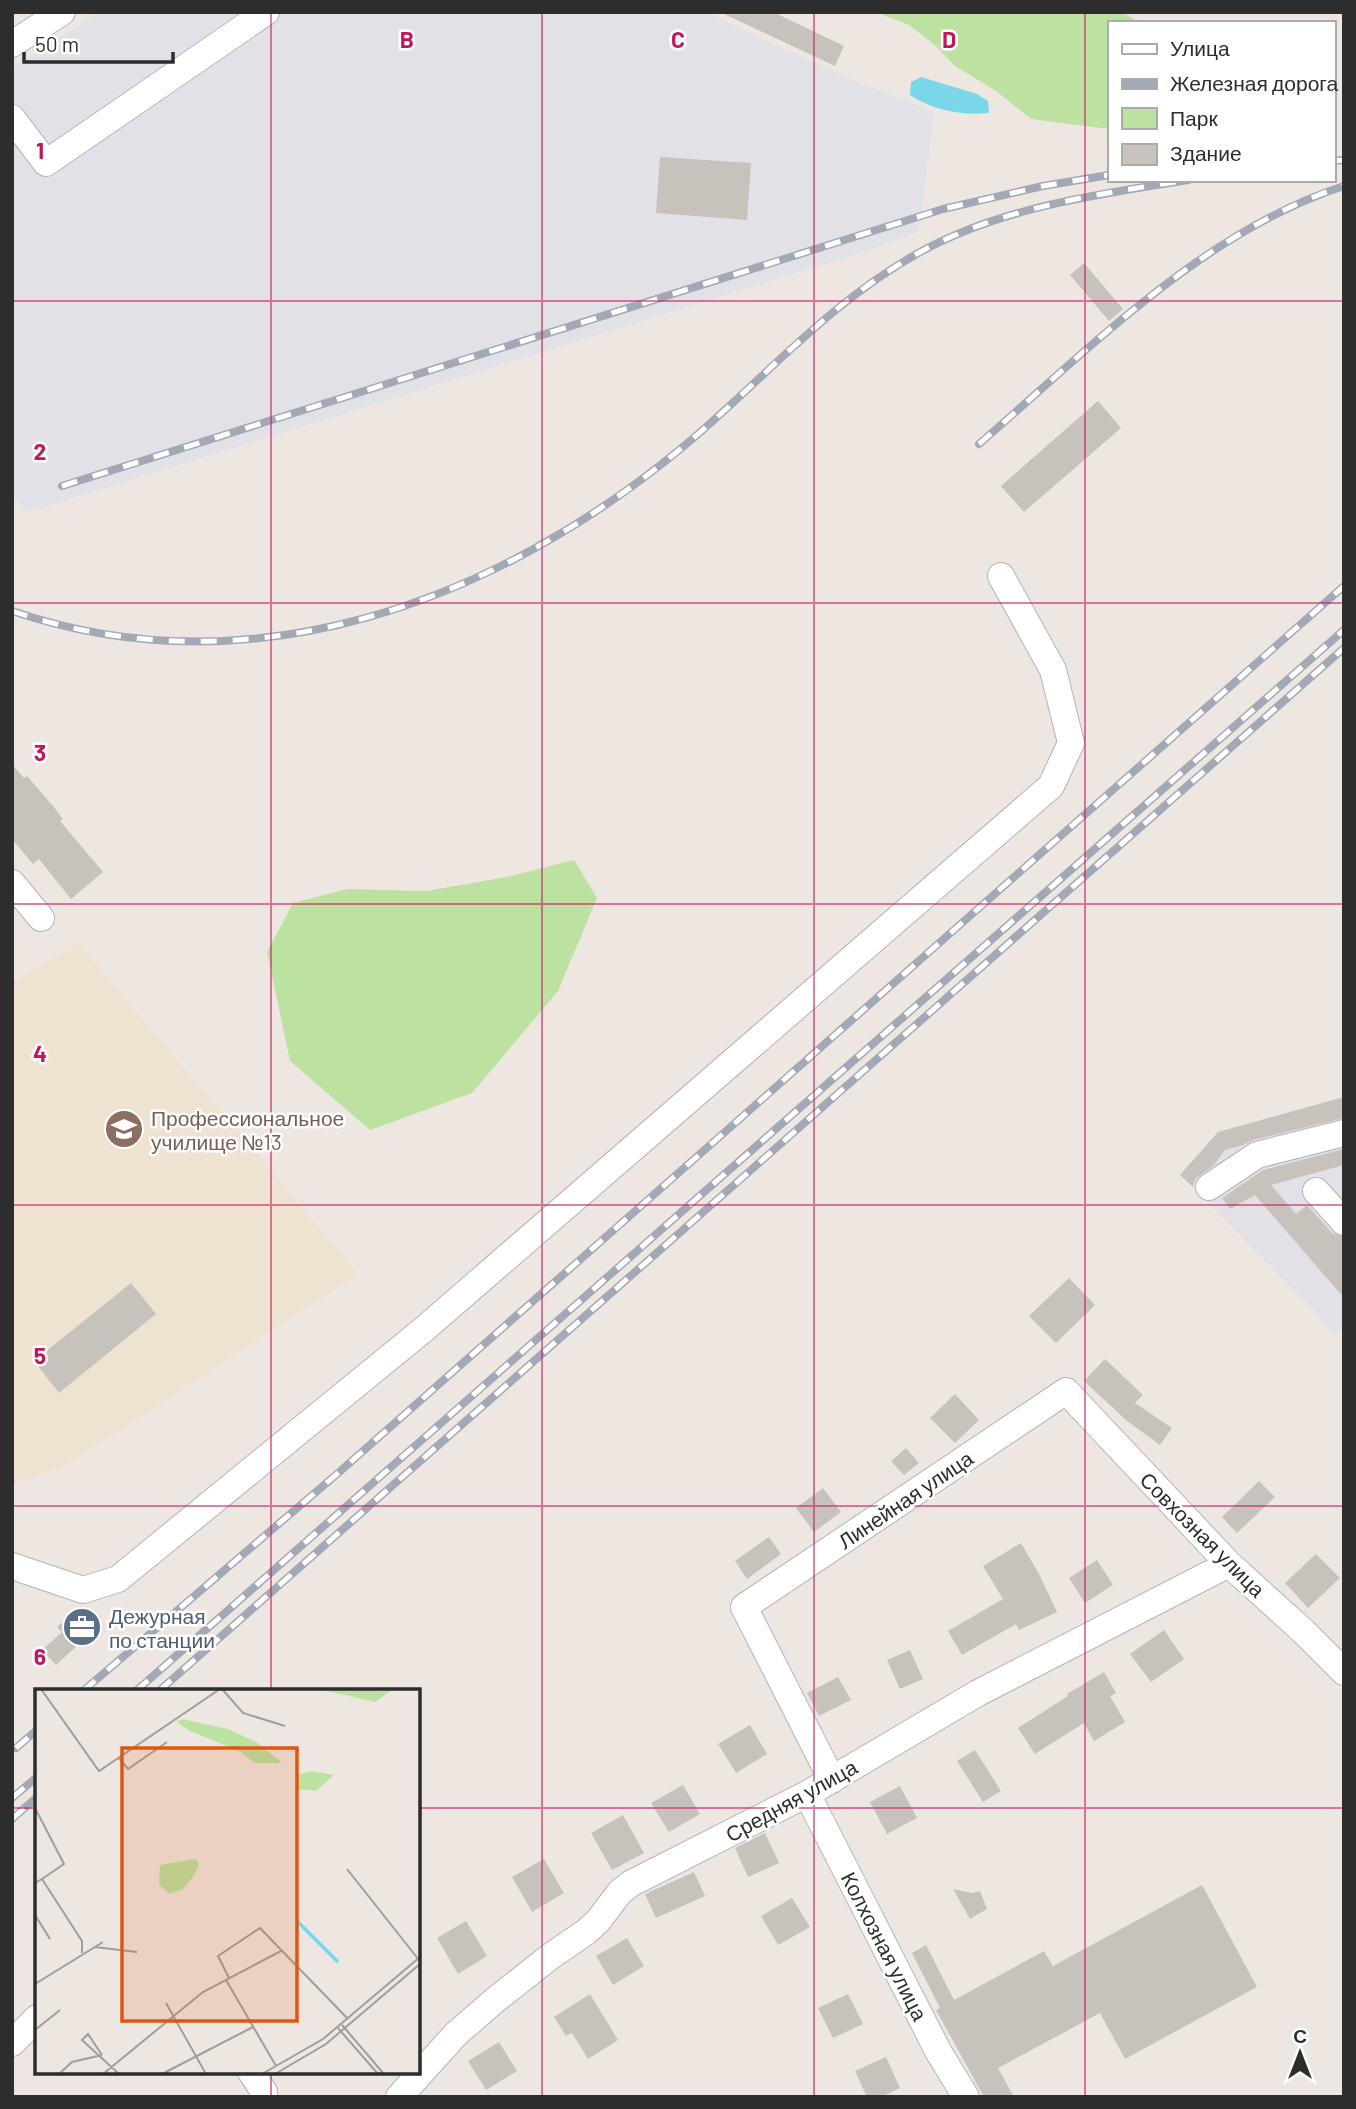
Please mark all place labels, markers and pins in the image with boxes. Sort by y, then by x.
place label: Профессиональное училище №13 [151,1105,344,1154]
school or university icon: Профессиональное училище №13 [103,1108,145,1150]
place label: Дежурная по станции [109,1603,215,1652]
office icon: Дежурная по станции [61,1606,103,1648]

